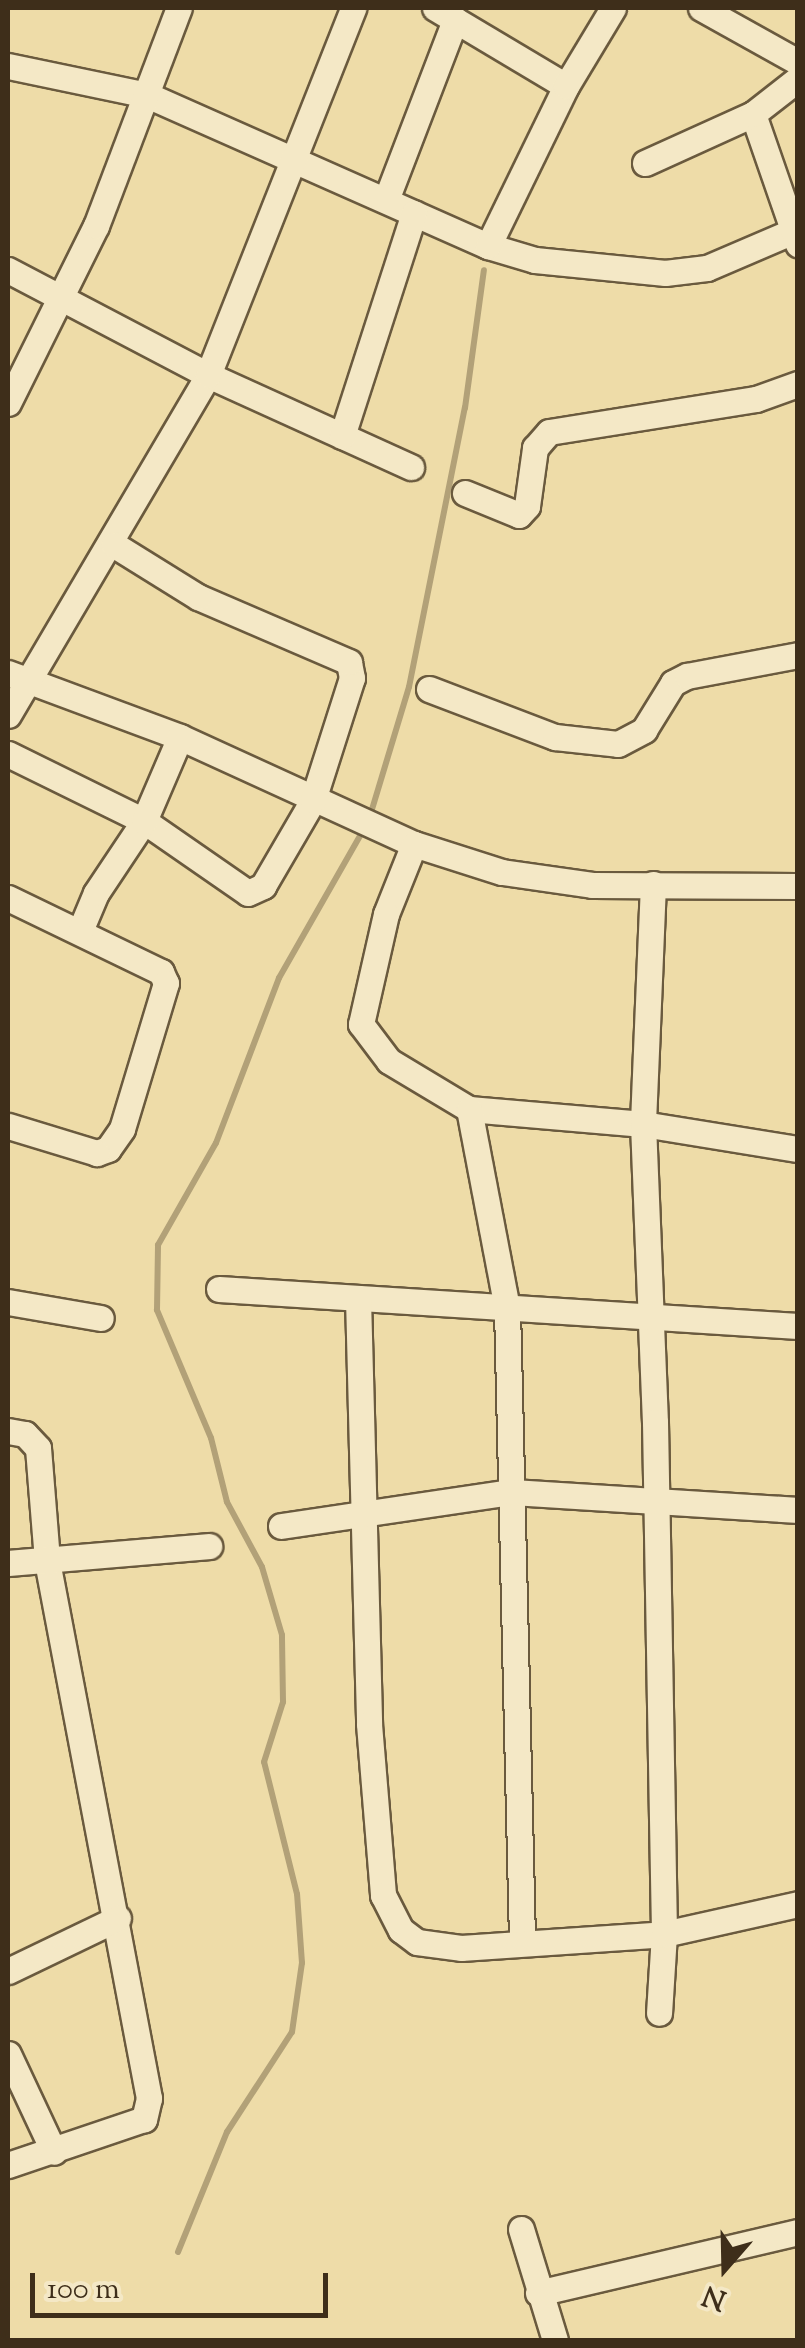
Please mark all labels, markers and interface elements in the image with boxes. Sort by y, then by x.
north arrow [675,2218,775,2318]
scale bar [35,2253,332,2315]
text: 100 m [47,2269,120,2312]
text: N [697,2274,732,2319]

